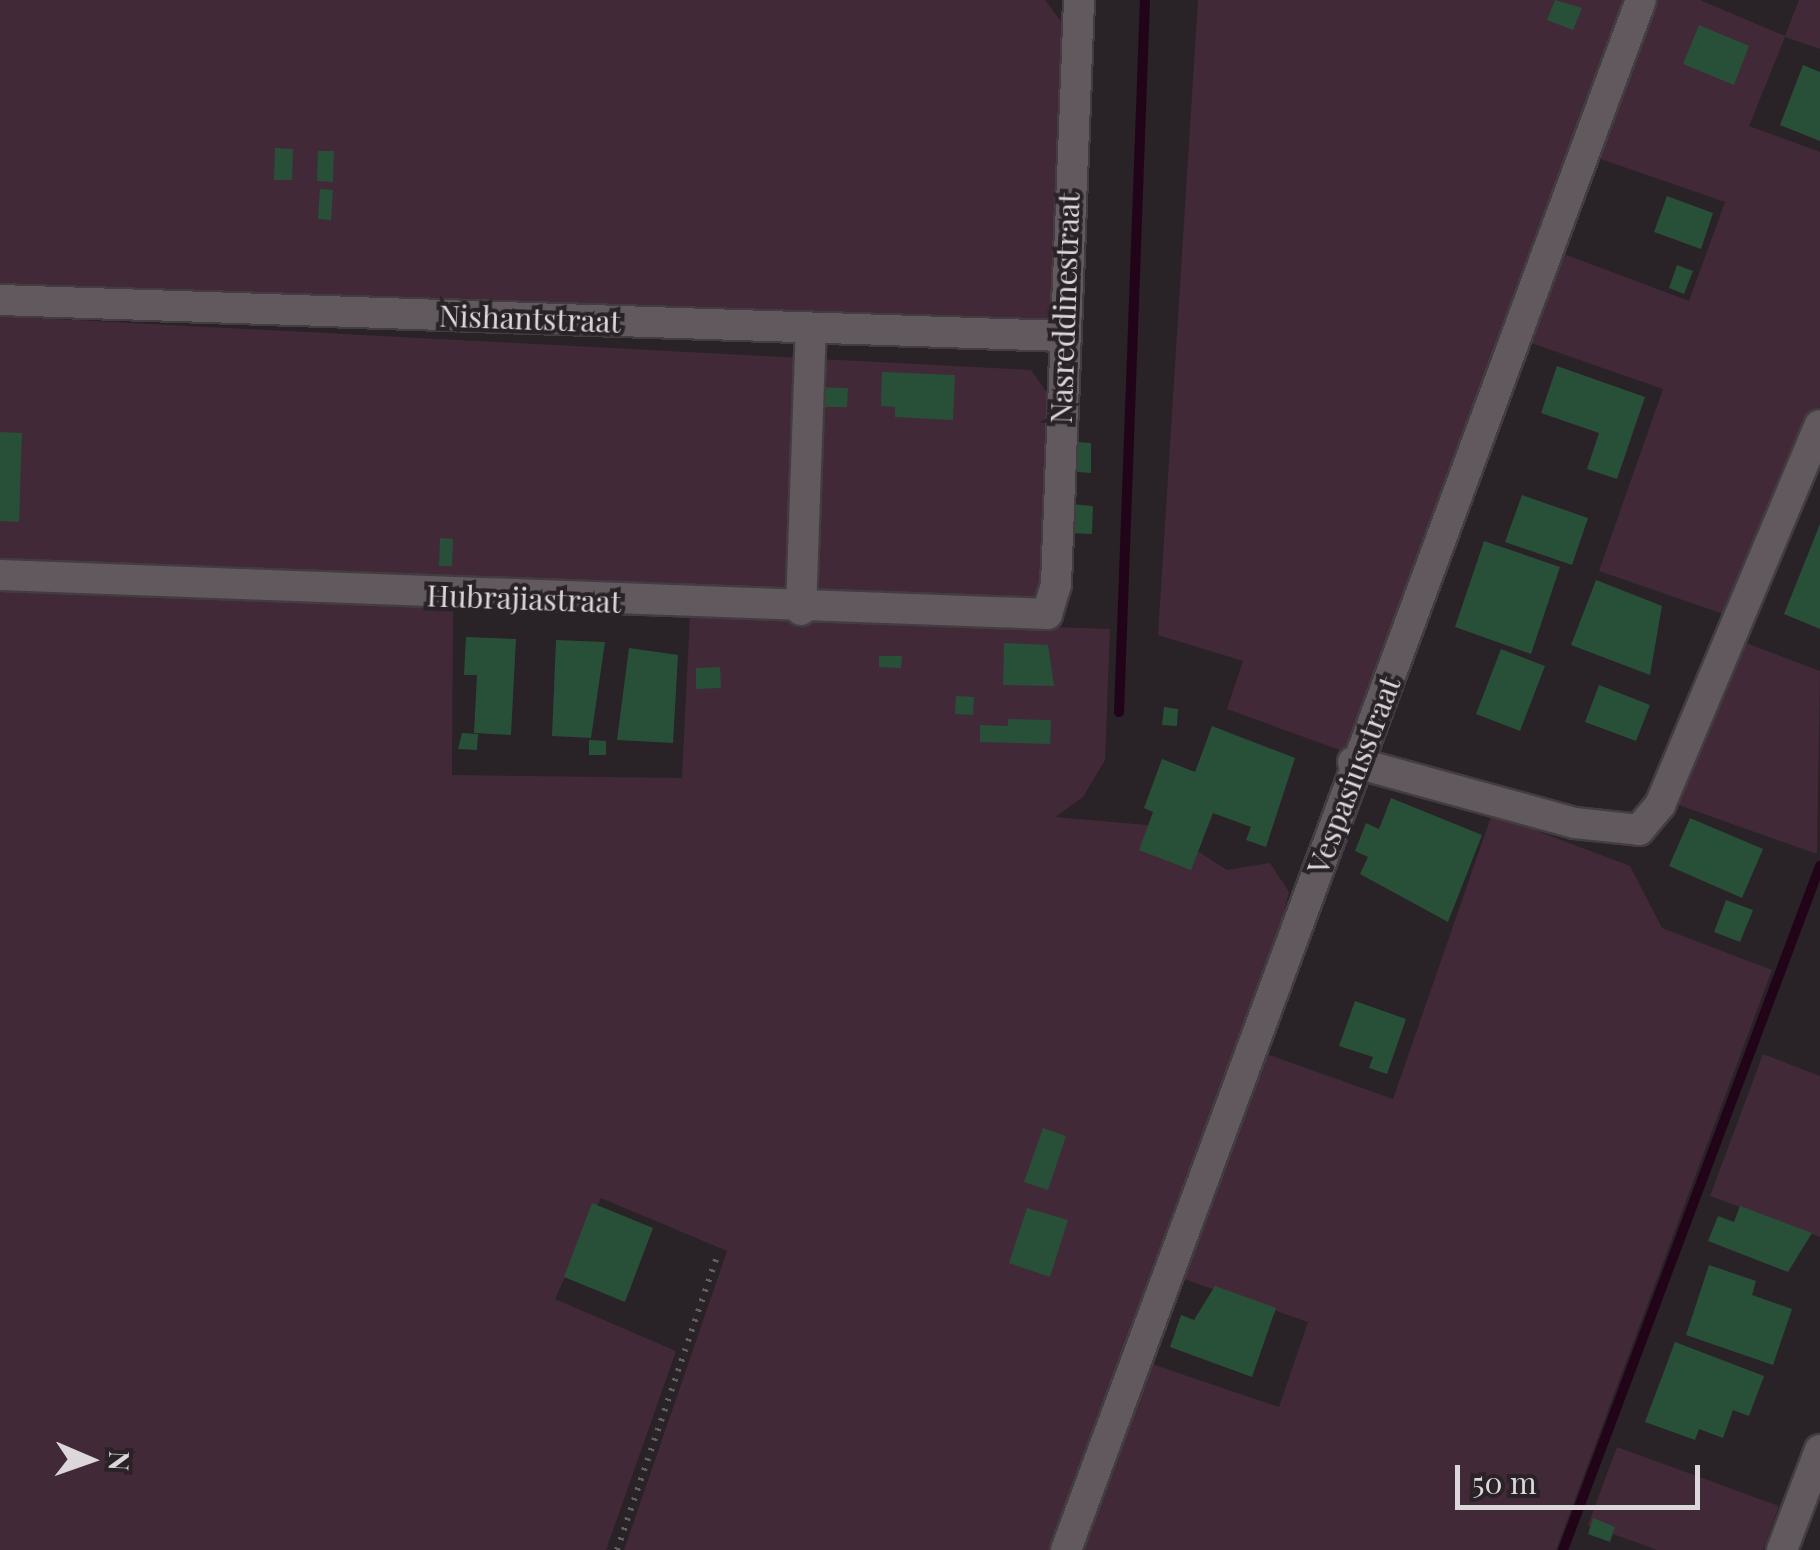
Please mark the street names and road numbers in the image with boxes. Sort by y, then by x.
street label: Nasreddinestraat [1042,192,1086,424]
street label: Nishantstraat [438,297,622,339]
street label: Hubrajiastraat [426,577,622,619]
street label: Vespasiusstraat [1299,671,1407,879]

